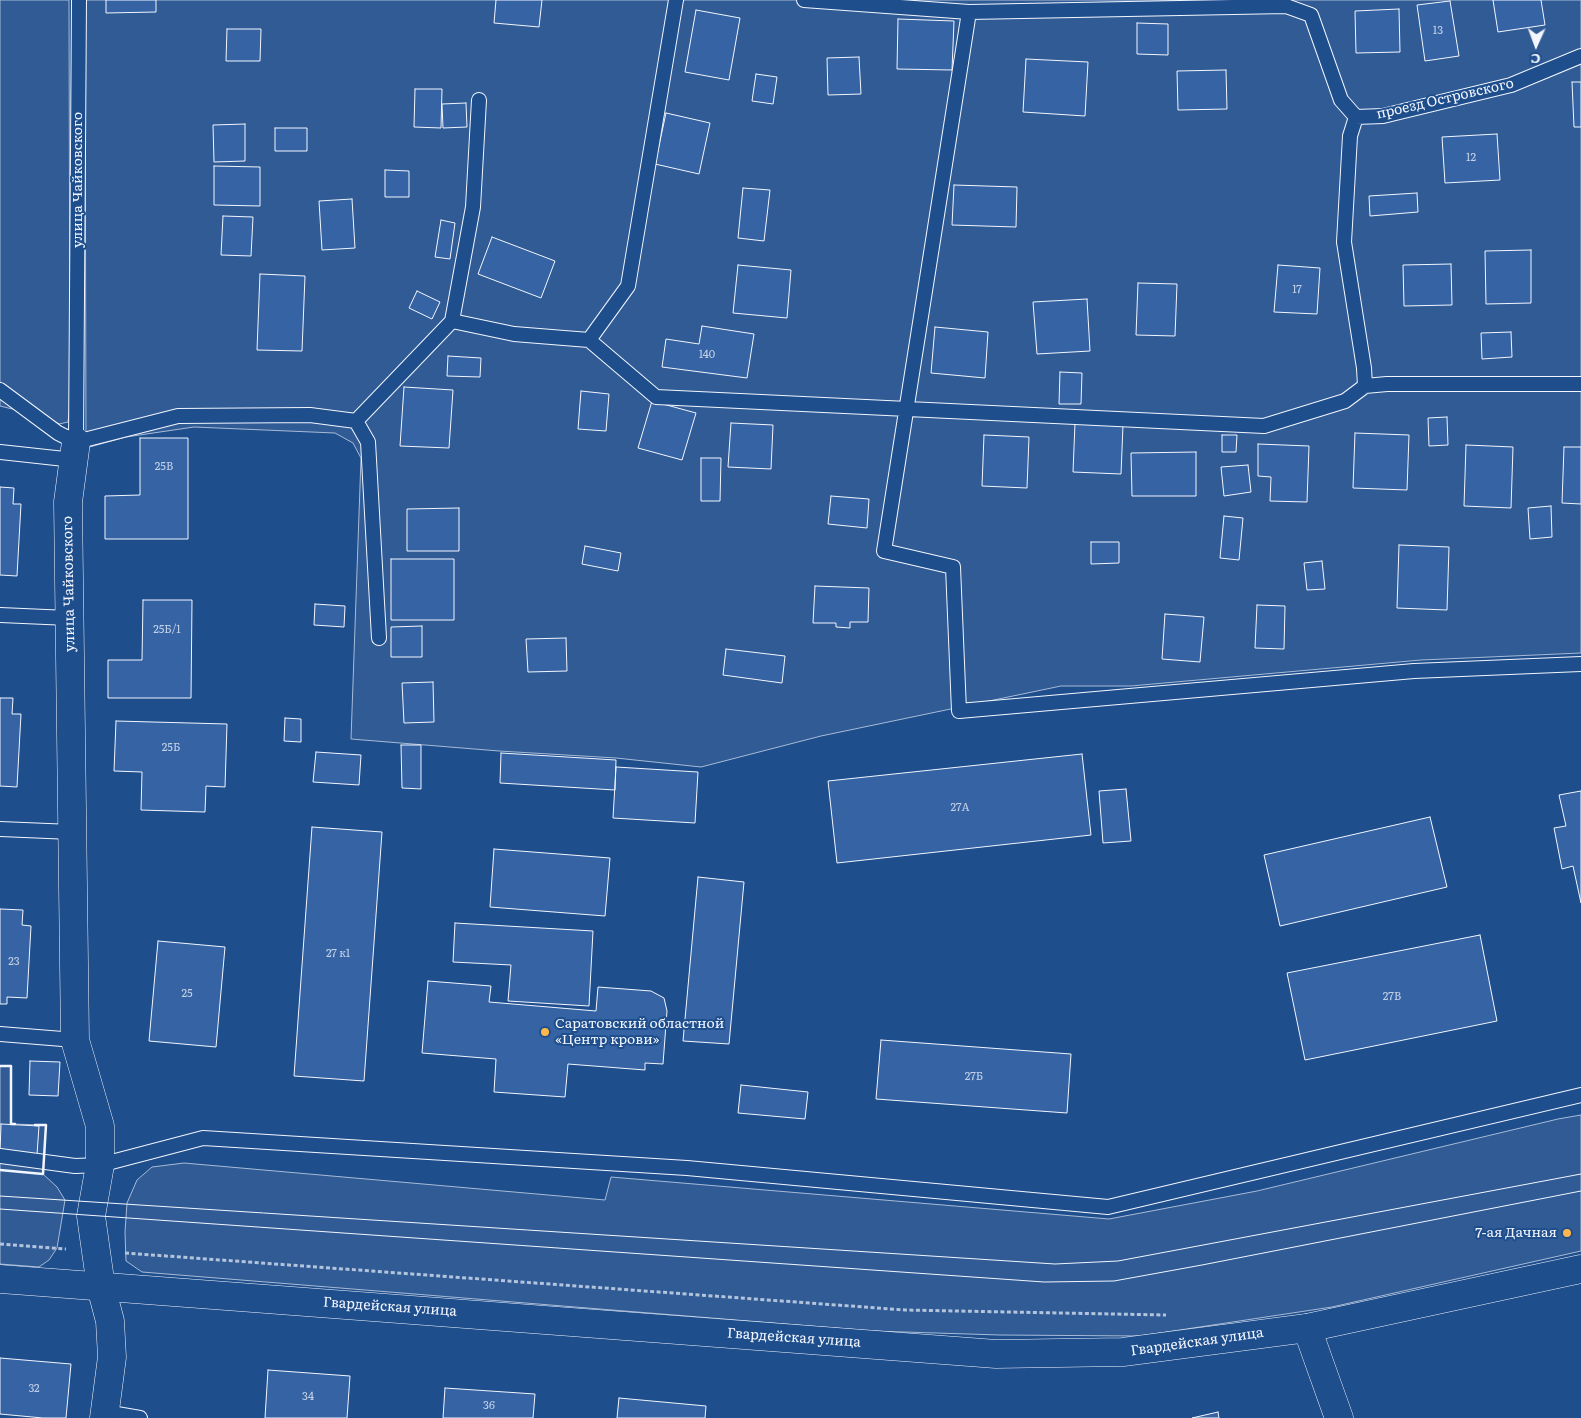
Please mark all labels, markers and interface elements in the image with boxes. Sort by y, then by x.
north arrow [1511,20,1561,70]
house number: 13 [1433,24,1443,38]
text: С [1530,50,1541,70]
street label: проезд Островского [1375,75,1515,123]
street label: улица Чайковского [70,112,86,248]
house number: 12 [1466,151,1476,165]
house number: 17 [1292,283,1302,297]
house number: 140 [699,348,715,362]
house number: 25В [155,460,173,474]
street label: улица Чайковского [59,516,79,652]
house number: 25Б/1 [153,623,181,637]
house number: 25Б [162,741,180,755]
house number: 27А [950,801,970,815]
house number: 27 к1 [326,947,350,961]
house number: 23 [8,955,20,969]
house number: 25 [181,987,193,1001]
house number: 27В [1383,990,1401,1004]
place label: Саратовский областной «Центр крови» [555,1016,724,1048]
marker: Саратовский областной «Центр крови» [539,1026,551,1038]
house number: 27Б [965,1070,983,1084]
place label: 7-ая Дачная [1475,1225,1557,1241]
marker: 7-ая Дачная [1561,1227,1573,1239]
street label: Гвардейская улица [322,1294,458,1320]
street label: Гвардейская улица [1129,1324,1265,1360]
street label: Гвардейская улица [726,1325,862,1351]
house number: 32 [28,1382,40,1396]
house number: 34 [302,1390,314,1404]
house number: 36 [483,1399,495,1413]

